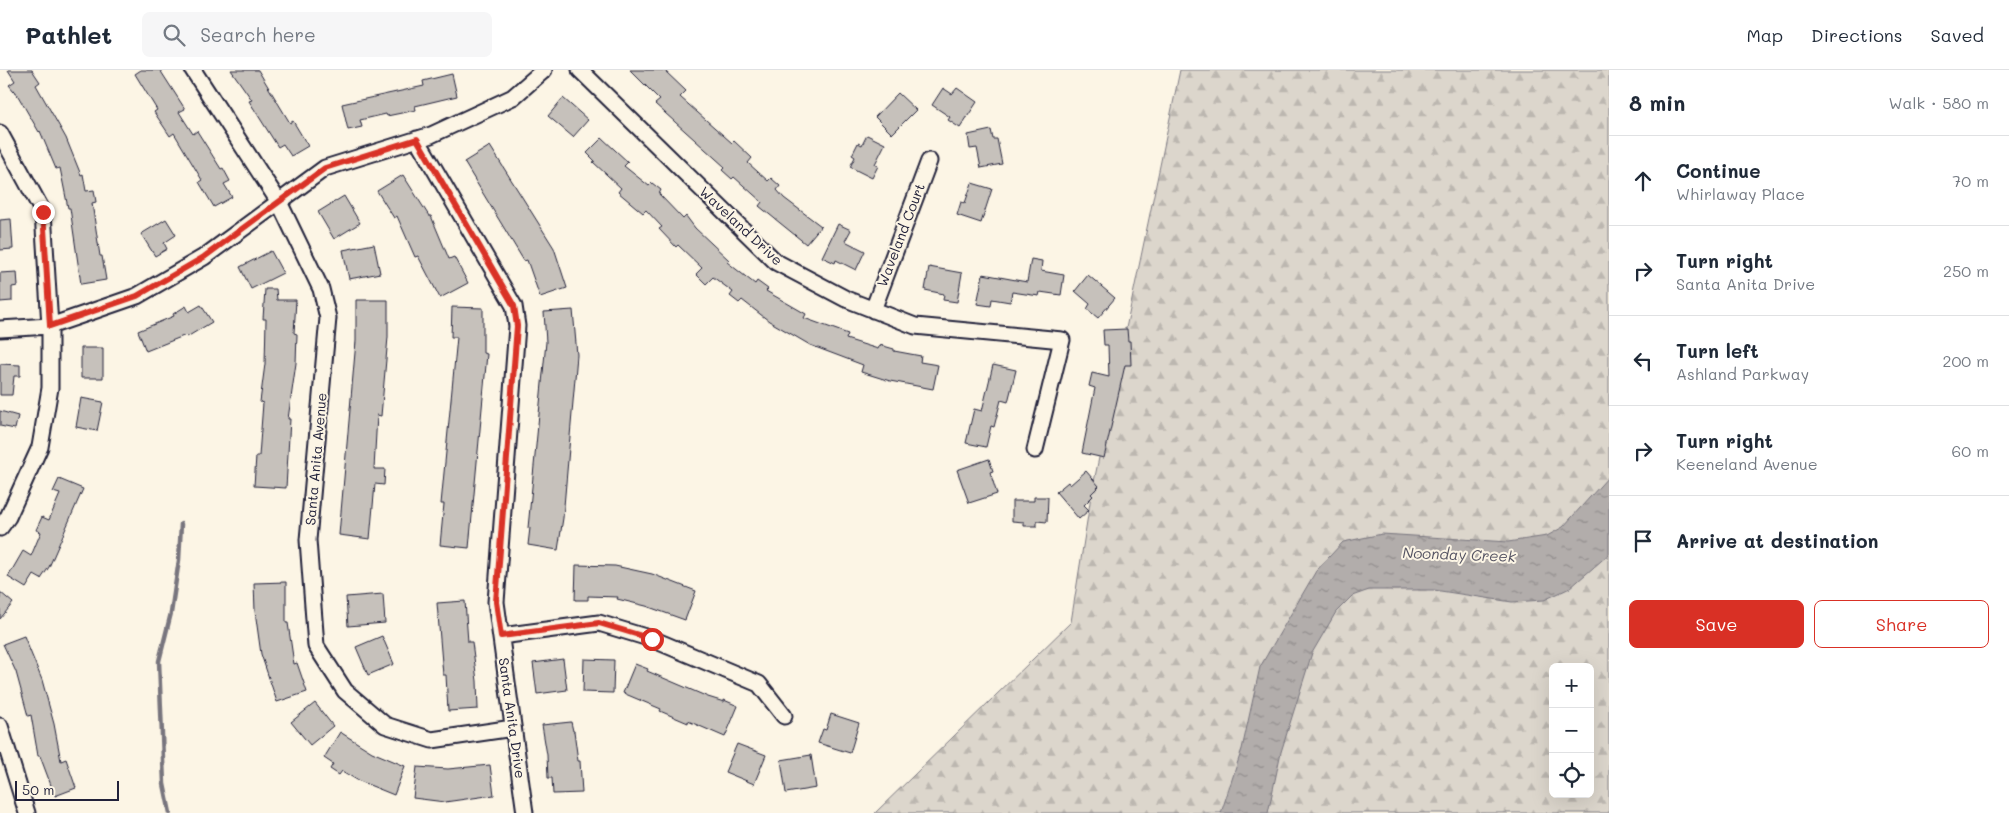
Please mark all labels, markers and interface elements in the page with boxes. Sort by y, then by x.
search box [142,12,492,57]
text: Pathlet [25,19,112,50]
icon: search [160,21,188,49]
text: Search here [200,22,316,47]
text: Map [1746,23,1783,47]
text: Directions [1811,23,1903,47]
text: Saved [1931,23,1984,47]
text: 8 min [1629,89,1685,116]
text: Walk · 580 m [1889,92,1989,113]
text: Continue [1676,158,1761,183]
icon: ahead [1629,167,1657,195]
text: 70 m [1952,170,1989,191]
street label: Waveland Court [872,180,929,289]
street label: Waveland Drive [696,182,787,269]
text: Whirlaway Place [1676,183,1805,204]
route end [32,201,55,224]
text: Turn right [1676,248,1773,273]
icon: right [1629,257,1657,285]
text: 250 m [1943,260,1989,281]
text: Santa Anita Drive [1676,273,1815,294]
text: Turn left [1676,338,1759,363]
icon: left [1629,347,1657,375]
text: 200 m [1942,350,1989,371]
text: Ashland Parkway [1676,363,1809,384]
street label: Santa Anita Avenue [300,392,331,526]
text: Turn right [1676,428,1773,453]
icon: right [1629,437,1657,465]
text: 60 m [1952,440,1989,461]
text: Keeneland Avenue [1676,453,1818,474]
icon: arrive [1629,527,1657,555]
text: Arrive at destination [1676,528,1879,553]
water label: Noonday Creek [1402,542,1517,566]
button: Save [1629,600,1804,648]
button: Share [1814,600,1989,648]
route start [641,628,664,651]
street label: Santa Anita Drive [495,656,530,780]
map controls [1549,663,1594,798]
button: + [1549,663,1594,708]
button: − [1549,708,1594,753]
button: locate [1549,753,1594,798]
scale bar [15,778,119,801]
text: 50 m [22,780,54,799]

